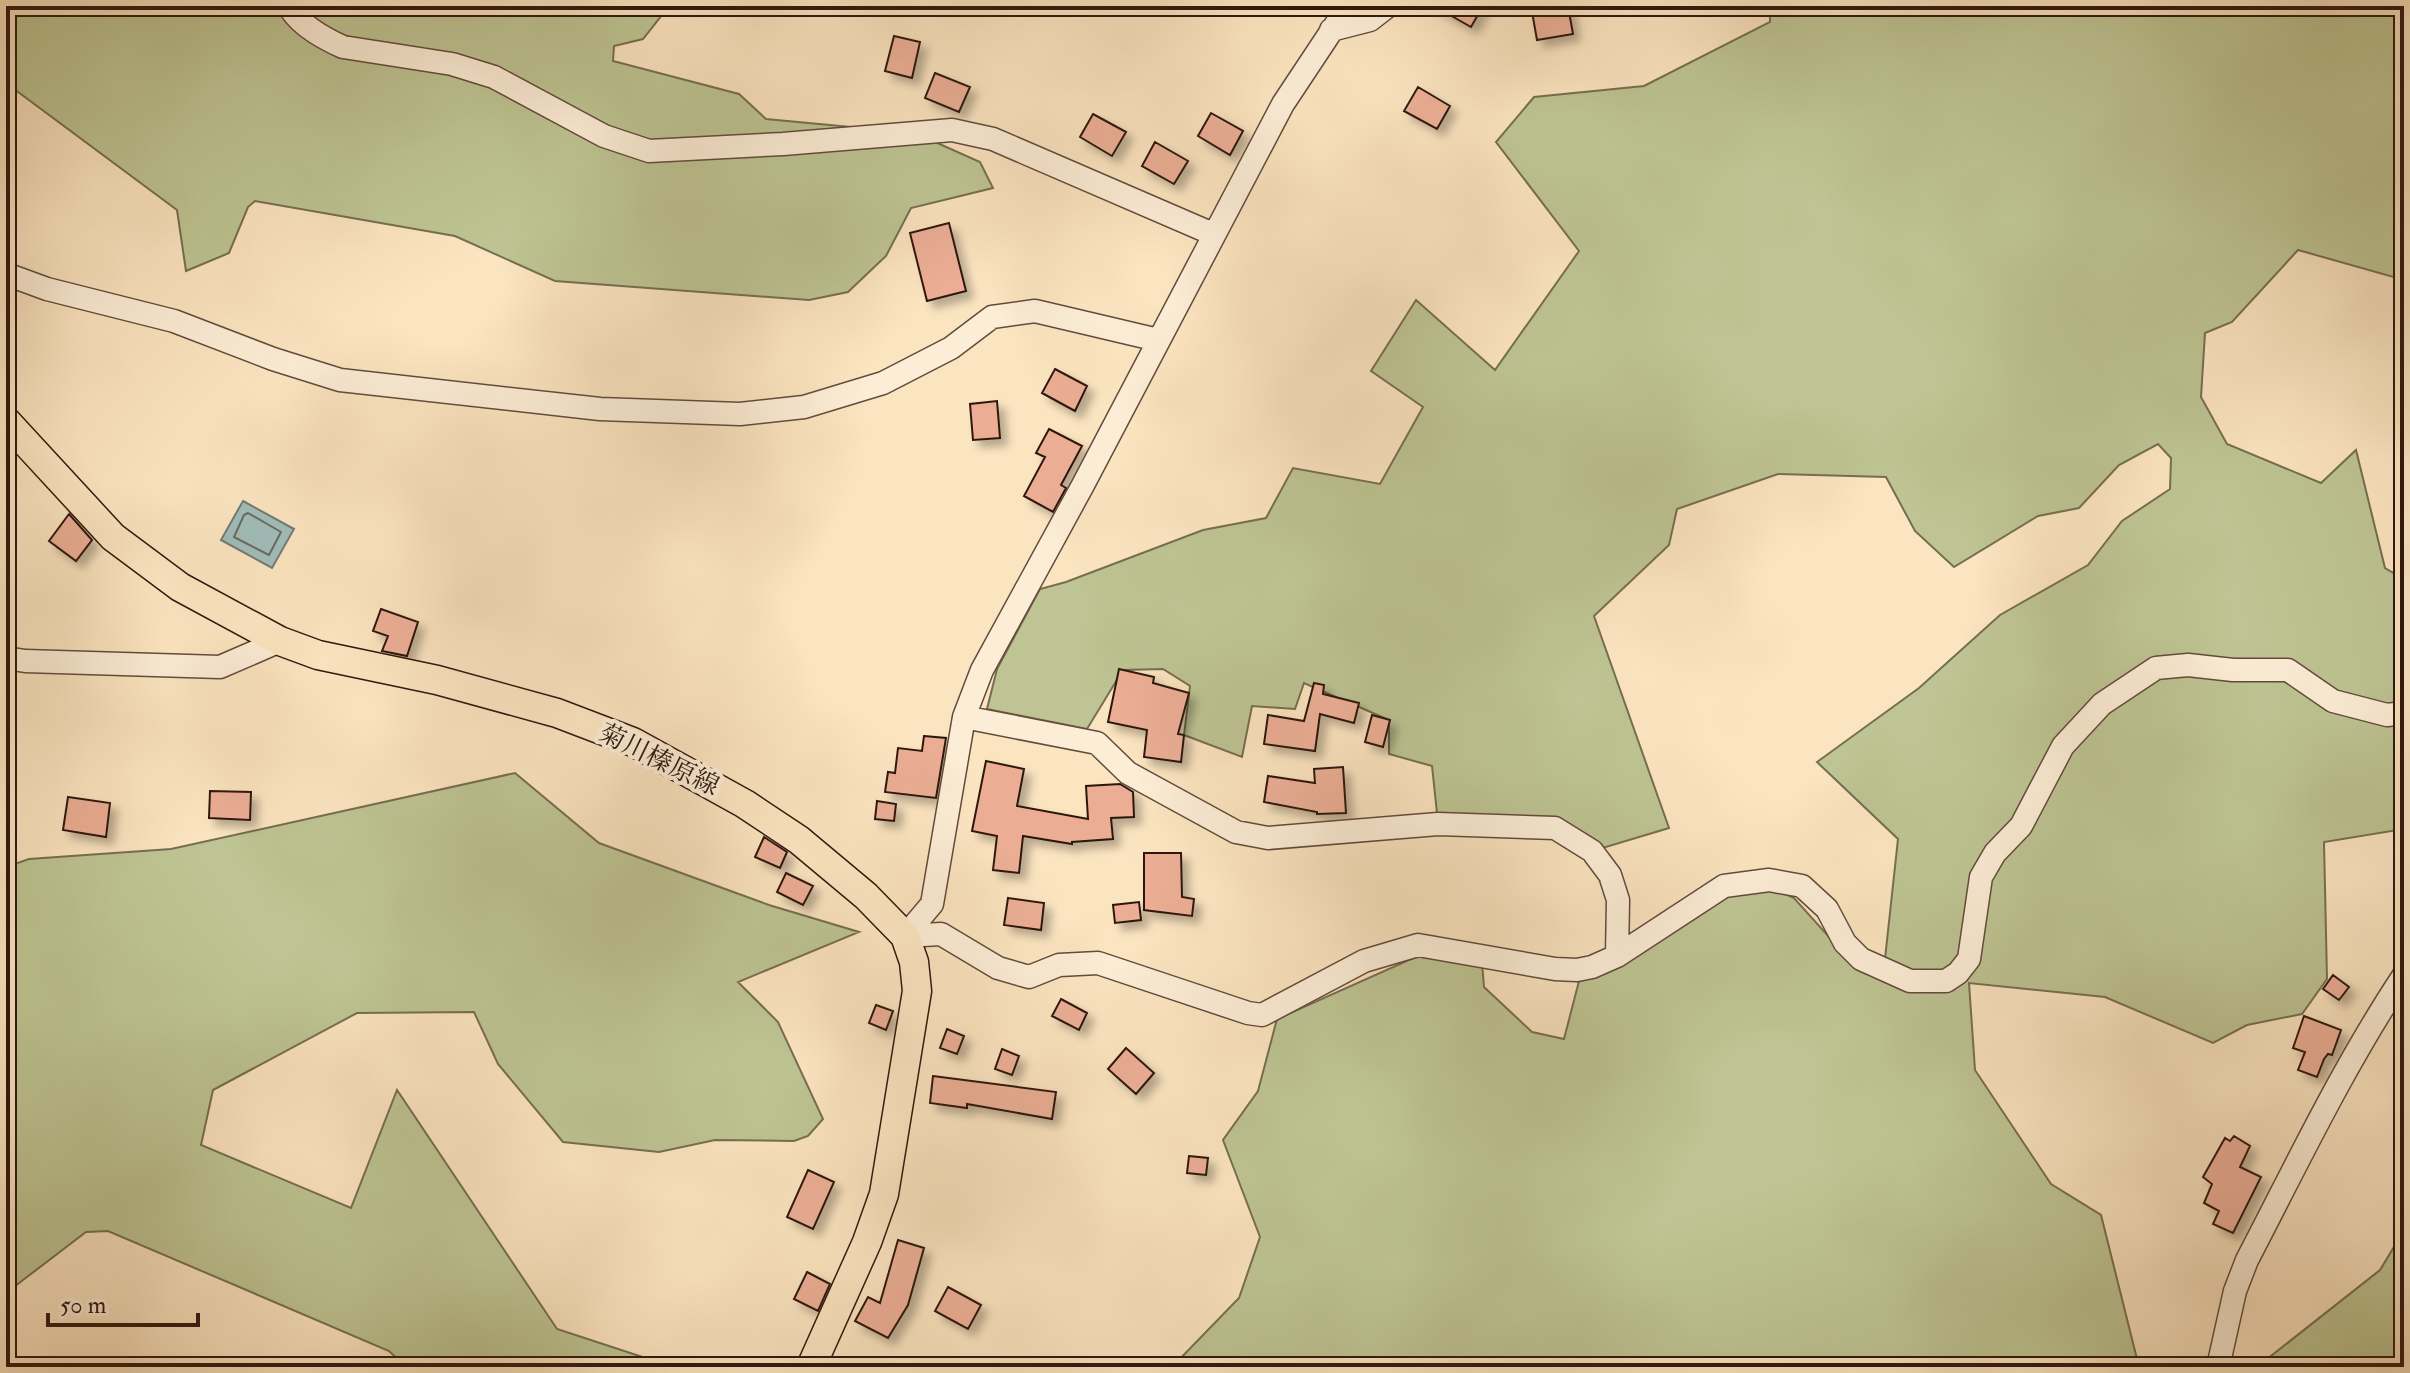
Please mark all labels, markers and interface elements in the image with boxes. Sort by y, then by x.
street label: 菊川榛原線 [594,717,724,803]
scale bar [48,1277,198,1327]
text: 50 m [60,1290,107,1321]

